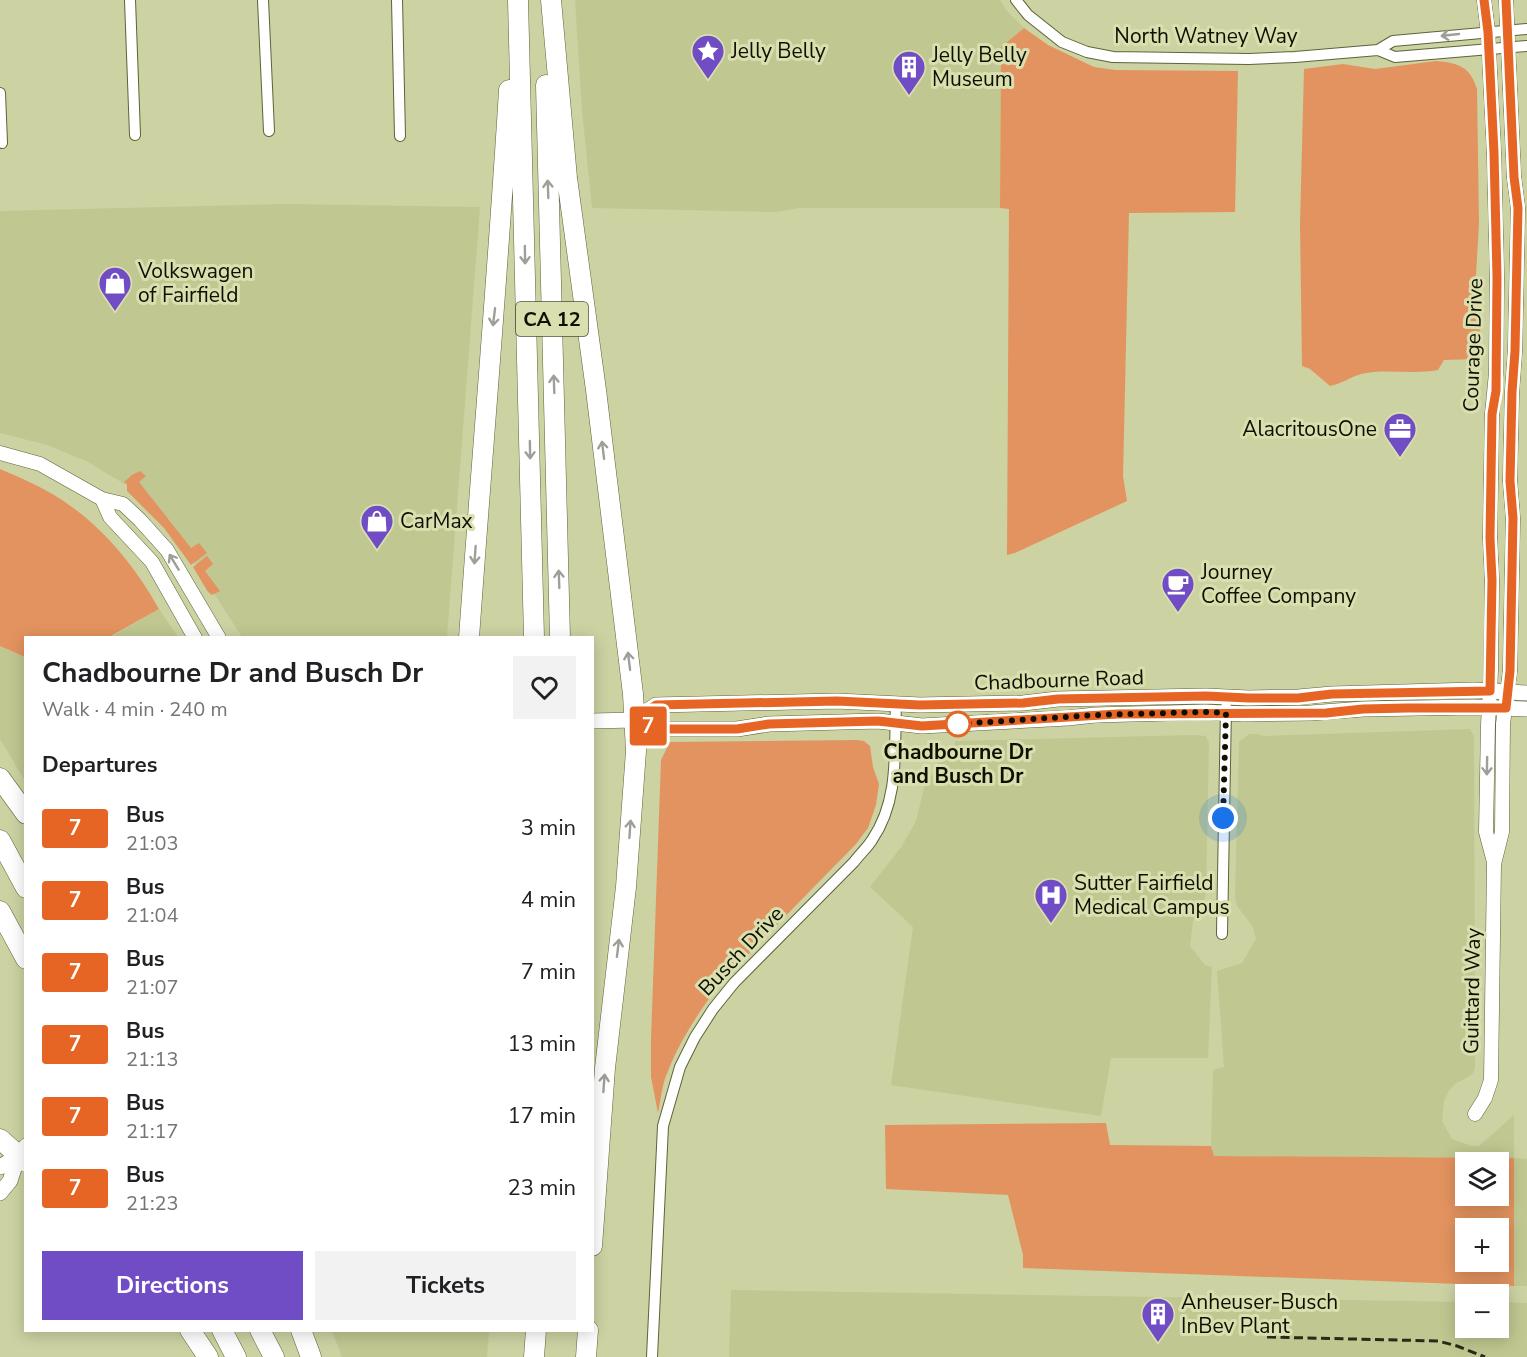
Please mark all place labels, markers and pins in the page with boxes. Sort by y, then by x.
place icon: Jelly Belly [690,33,726,80]
place label: Jelly Belly [730,37,826,65]
place label: Jelly Belly Museum [931,41,1027,93]
building icon: Jelly Belly Museum [891,49,927,96]
place label: Volkswagen of Fairfield [137,257,253,309]
shop icon: Volkswagen of Fairfield [97,265,133,312]
office icon: AlacritousOne [1382,411,1418,458]
place label: AlacritousOne [1242,415,1377,443]
shop icon: CarMax [359,503,395,550]
place label: CarMax [400,507,473,535]
place label: Journey Coffee Company [1200,558,1356,610]
cafe icon: Journey Coffee Company [1160,566,1196,613]
marker: Chadbourne Dr and Busch Dr [945,711,971,737]
place label: Chadbourne Dr and Busch Dr [883,738,1033,790]
place label: Sutter Fairfield Medical Campus [1074,869,1230,921]
hospital icon: Sutter Fairfield Medical Campus [1033,877,1069,924]
place label: Anheuser-Busch InBev Plant [1181,1288,1338,1340]
building icon: Anheuser-Busch InBev Plant [1140,1296,1176,1343]

